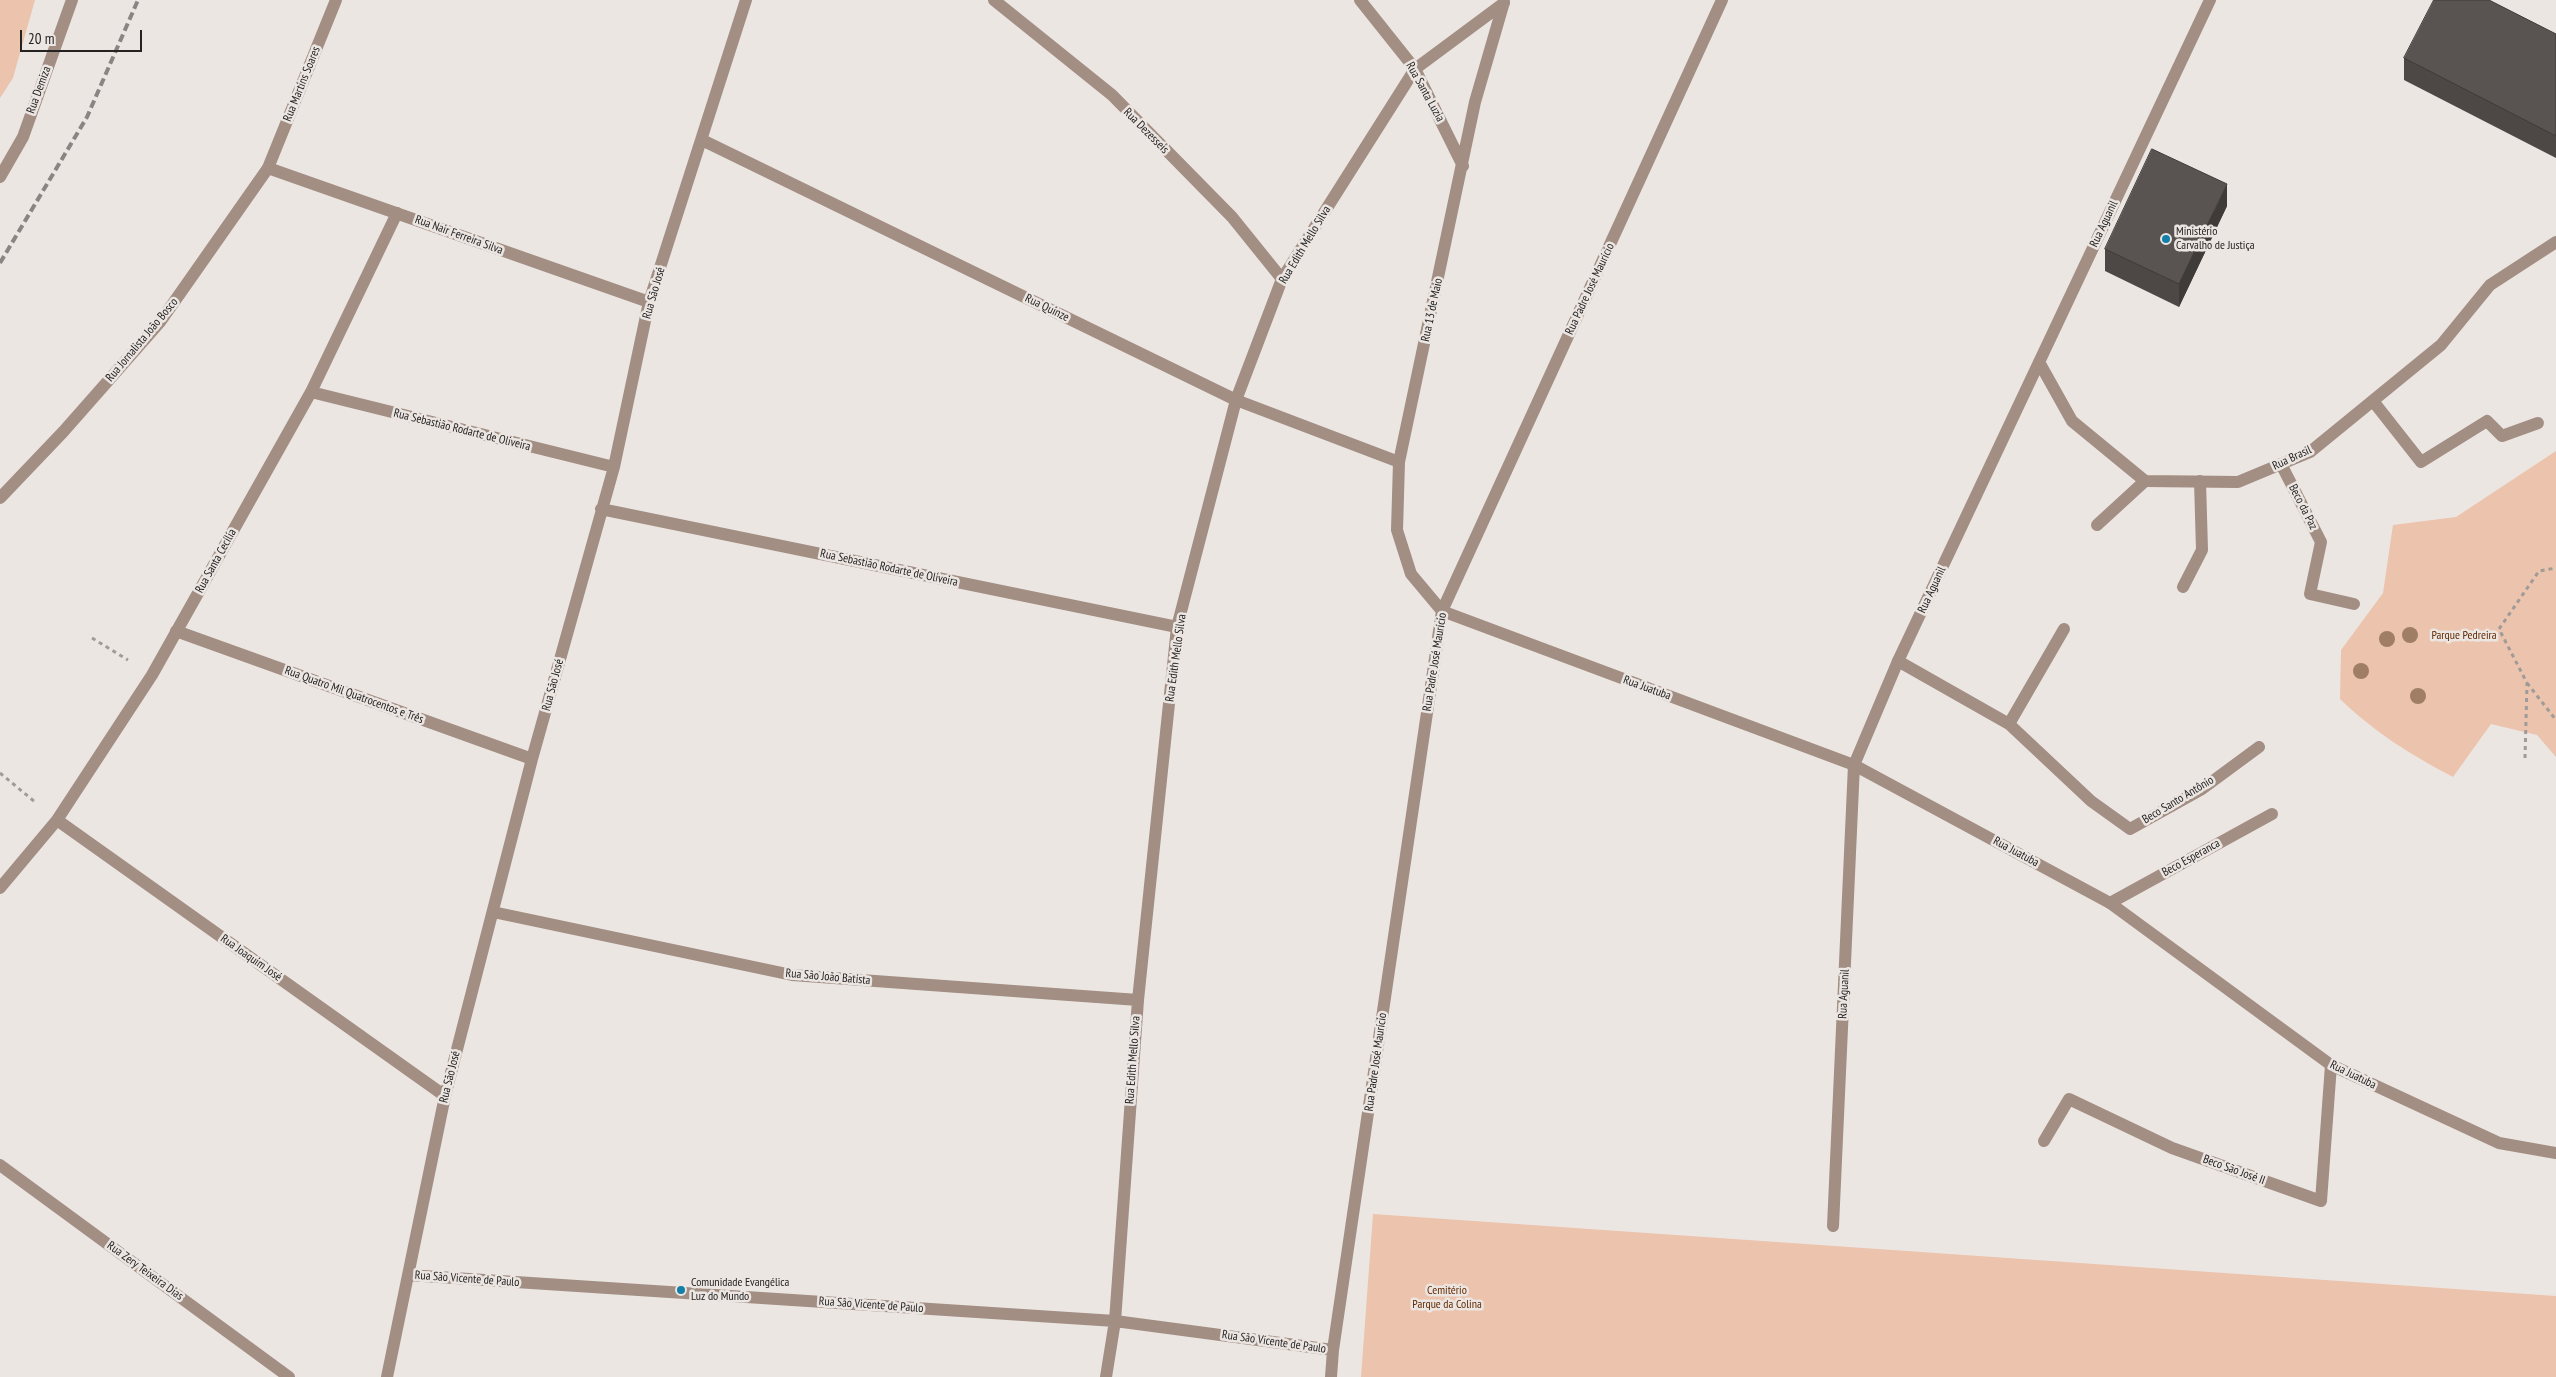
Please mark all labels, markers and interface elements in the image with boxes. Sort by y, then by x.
scale bar [22,20,145,52]
text: 20 m [28,29,54,48]
street label: Rua Martins Soares [280,44,324,124]
street label: Rua Santa Luzia [1403,60,1447,124]
street label: Rua Demiza [24,64,54,116]
street label: Rua Dezesseis [1120,105,1172,157]
street label: Rua Aguanil [2087,198,2121,250]
street label: Rua Edith Mello Silva [1276,203,1334,287]
street label: Rua Nair Ferreira Silva [413,212,505,258]
place label: Ministério Carvalho de Justiça [2176,225,2255,253]
marker: Ministério Carvalho de Justiça [2160,233,2172,245]
street label: Rua Padre José Maurício [1562,241,1618,337]
street label: Rua São José [640,266,668,320]
street label: Rua 13 de Maio [1418,277,1446,343]
street label: Rua Quinze [1023,291,1071,325]
street label: Rua Jornalista João Bosco [103,295,181,385]
street label: Rua Sebastião Rodarte de Oliveira [392,406,532,454]
street label: Rua Brasil [2270,443,2314,473]
street label: Beco da Paz [2285,482,2321,532]
street label: Rua Santa Cecília [192,526,240,596]
street label: Rua Sebastião Rodarte de Oliveira [819,546,959,590]
street label: Rua Aguanil [1915,564,1949,616]
street label: Rua Padre José Maurício [1420,612,1450,712]
street label: Rua Edith Mello Silva [1163,613,1189,703]
park label: Parque Pedreira [2431,629,2497,643]
street label: Rua São José [539,658,567,712]
street label: Rua Quatro Mil Quatrocentos e Três [283,663,425,727]
street label: Rua Juatuba [1621,673,1673,703]
street label: Beco Santo Antônio [2140,773,2216,827]
street label: Rua Juatuba [1991,834,2041,870]
street label: Beco Esperanca [2159,836,2223,880]
street label: Rua Joaquim José [218,932,284,984]
street label: Rua São João Batista [785,966,871,988]
street label: Rua Aguanil [1836,969,1852,1019]
street label: Rua Padre José Maurício [1362,1012,1390,1112]
street label: Rua Edith Mello Silva [1123,1015,1143,1105]
street label: Rua São José [437,1050,463,1104]
street label: Rua Juatuba [2327,1058,2379,1092]
street label: Beco São José II [2201,1152,2267,1188]
street label: Rua Zery Teixeira Dias [104,1238,186,1304]
street label: Rua São Vicente de Paulo [414,1268,520,1290]
place label: Comunidade Evangélica Luz do Mundo [691,1276,789,1304]
marker: Comunidade Evangélica Luz do Mundo [675,1284,687,1296]
park label: Cemitério Parque da Colina [1412,1284,1482,1312]
street label: Rua São Vicente de Paulo [818,1294,924,1316]
street label: Rua São Vicente de Paulo [1221,1328,1327,1356]

